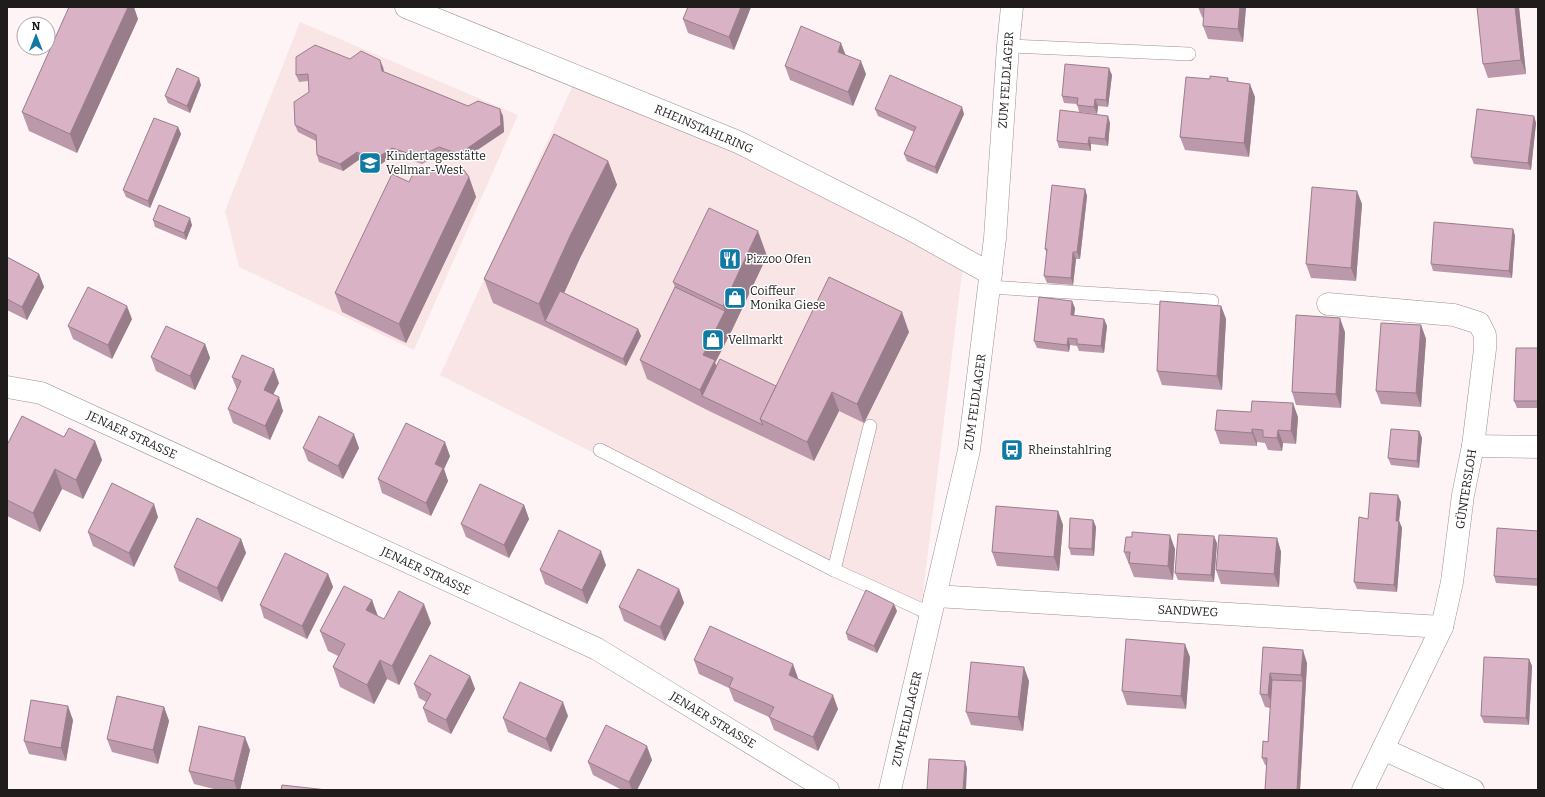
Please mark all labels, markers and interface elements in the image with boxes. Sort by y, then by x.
north arrow [16,16,56,56]
text: N [32,20,41,33]
street label: ZUM FELDLAGER [996,31,1016,129]
street label: RHEINSTAHLRING [652,102,756,156]
place label: Kindertagesstätte Vellmar-West [386,149,486,177]
school or university icon: Kindertagesstätte Vellmar-West [357,150,383,176]
restaurant icon: Pizzoo Ofen [717,246,743,272]
place label: Pizzoo Ofen [746,252,812,266]
place label: Coiffeur Monika Giese [750,284,825,312]
shop icon: Coiffeur Monika Giese [722,285,748,311]
shop icon: Vellmarkt [700,327,726,353]
place label: Vellmarkt [728,333,784,347]
street label: ZUM FELDLAGER [961,353,989,451]
street label: JENAER STRASSE [84,408,179,462]
bus stop icon: Rheinstahlring [999,437,1025,463]
place label: Rheinstahlring [1028,443,1112,457]
street label: GÜNTERSLOH [1452,448,1479,530]
street label: JENAER STRASSE [378,544,473,598]
street label: SANDWEG [1157,602,1219,620]
street label: ZUM FELDLAGER [889,670,925,768]
street label: JENAER STRASSE [667,688,758,751]

